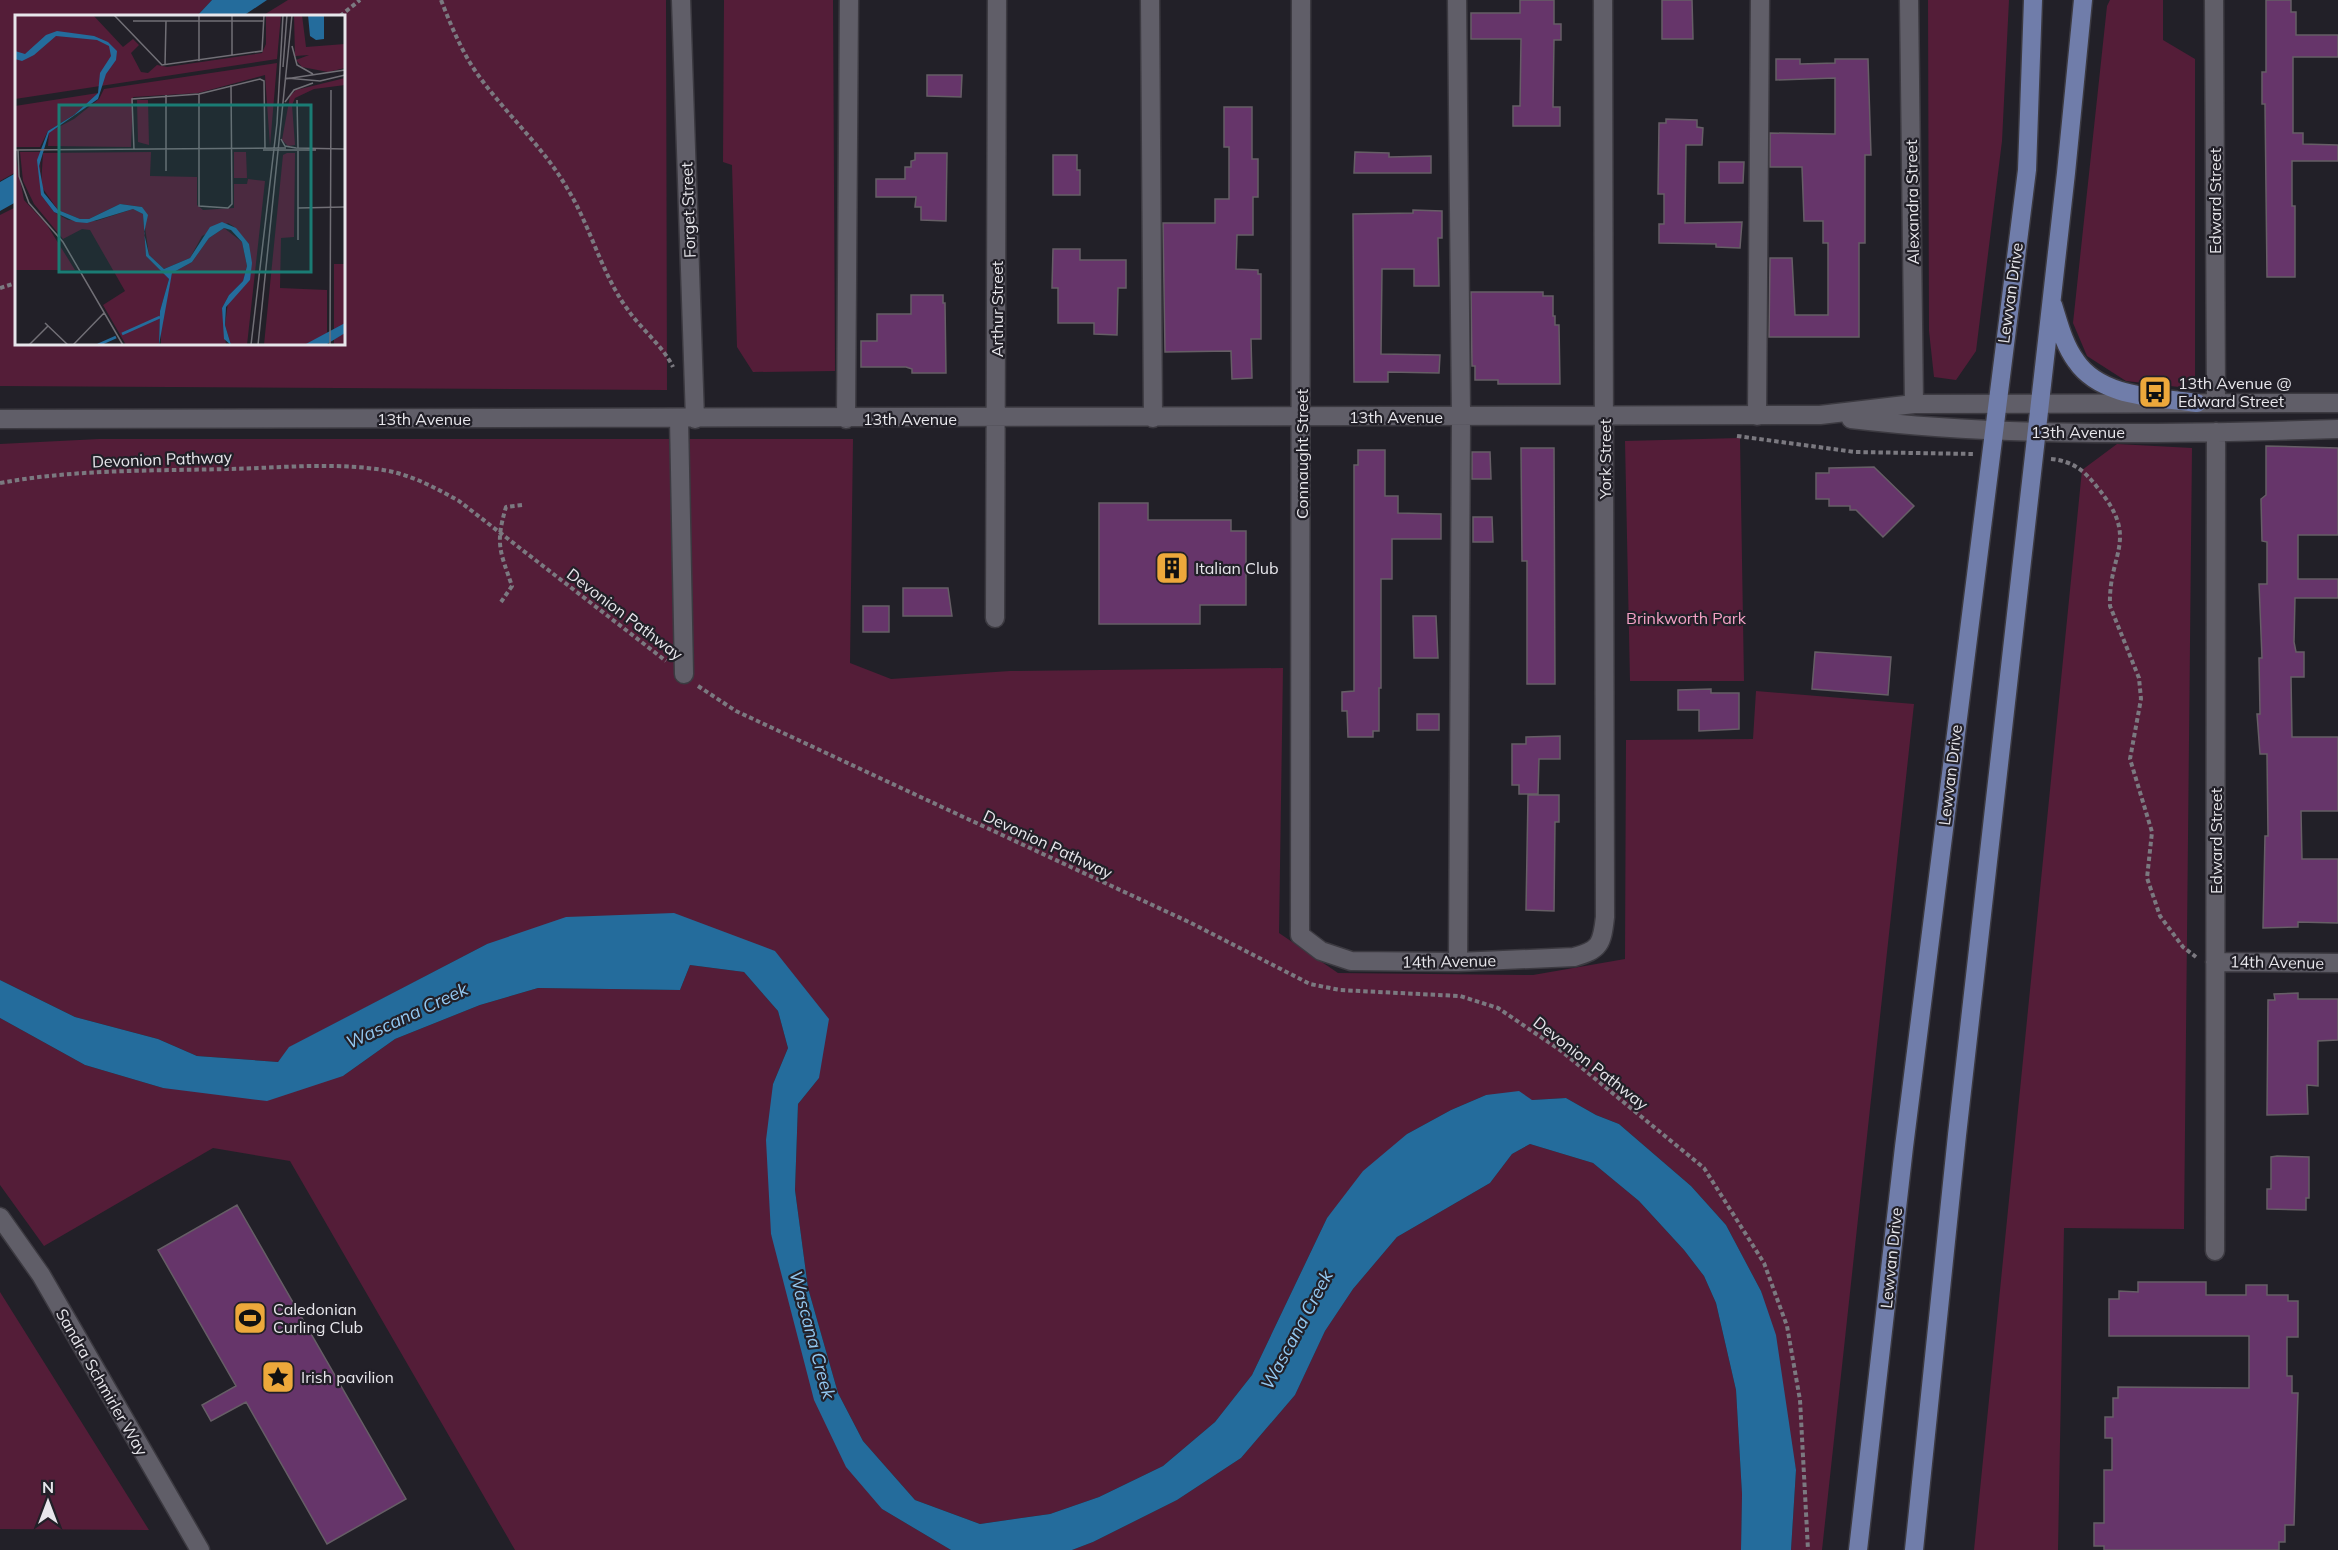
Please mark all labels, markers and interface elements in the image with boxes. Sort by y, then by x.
inset map [15,15,345,345]
street label: Alexandra Street [1901,139,1923,265]
street label: Edward Street [2205,148,2225,254]
street label: Forget Street [676,161,700,258]
street label: Lewvan Drive [1993,241,2027,345]
street label: Arthur Street [987,260,1007,357]
place label: 13th Avenue @ Edward Street [2178,373,2292,411]
bus stop icon: 13th Avenue @ Edward Street [2137,374,2173,410]
street label: Connaught Street [1292,389,1312,519]
street label: 13th Avenue [1349,407,1443,427]
street label: 13th Avenue [377,409,471,429]
street label: 13th Avenue [863,409,957,429]
street label: York Street [1595,419,1615,500]
street label: 13th Avenue [2031,422,2125,442]
street label: Devonion Pathway [92,447,233,471]
building icon: Italian Club [1154,550,1190,586]
place label: Italian Club [1195,558,1279,578]
street label: Devonion Pathway [563,564,687,664]
park label: Brinkworth Park [1626,608,1747,628]
street label: Lewvan Drive [1934,723,1966,827]
street label: Edward Street [2206,788,2226,894]
street label: Devonion Pathway [980,805,1116,883]
street label: 14th Avenue [1402,950,1496,972]
street label: 14th Avenue [2230,951,2324,973]
water label: Wascana Creek [342,977,472,1054]
street label: Devonion Pathway [1530,1012,1653,1114]
street label: Lewvan Drive [1876,1206,1906,1310]
water label: Wascana Creek [1255,1265,1338,1393]
water label: Wascana Creek [784,1268,841,1402]
place label: Caledonian Curling Club [273,1299,363,1337]
sports icon: Caledonian Curling Club [232,1300,268,1336]
street label: Sandra Schmirler Way [52,1305,152,1459]
place icon: Irish pavilion [260,1359,296,1395]
place label: Irish pavilion [301,1367,394,1387]
north arrow [18,1472,78,1532]
text: N [42,1477,54,1497]

